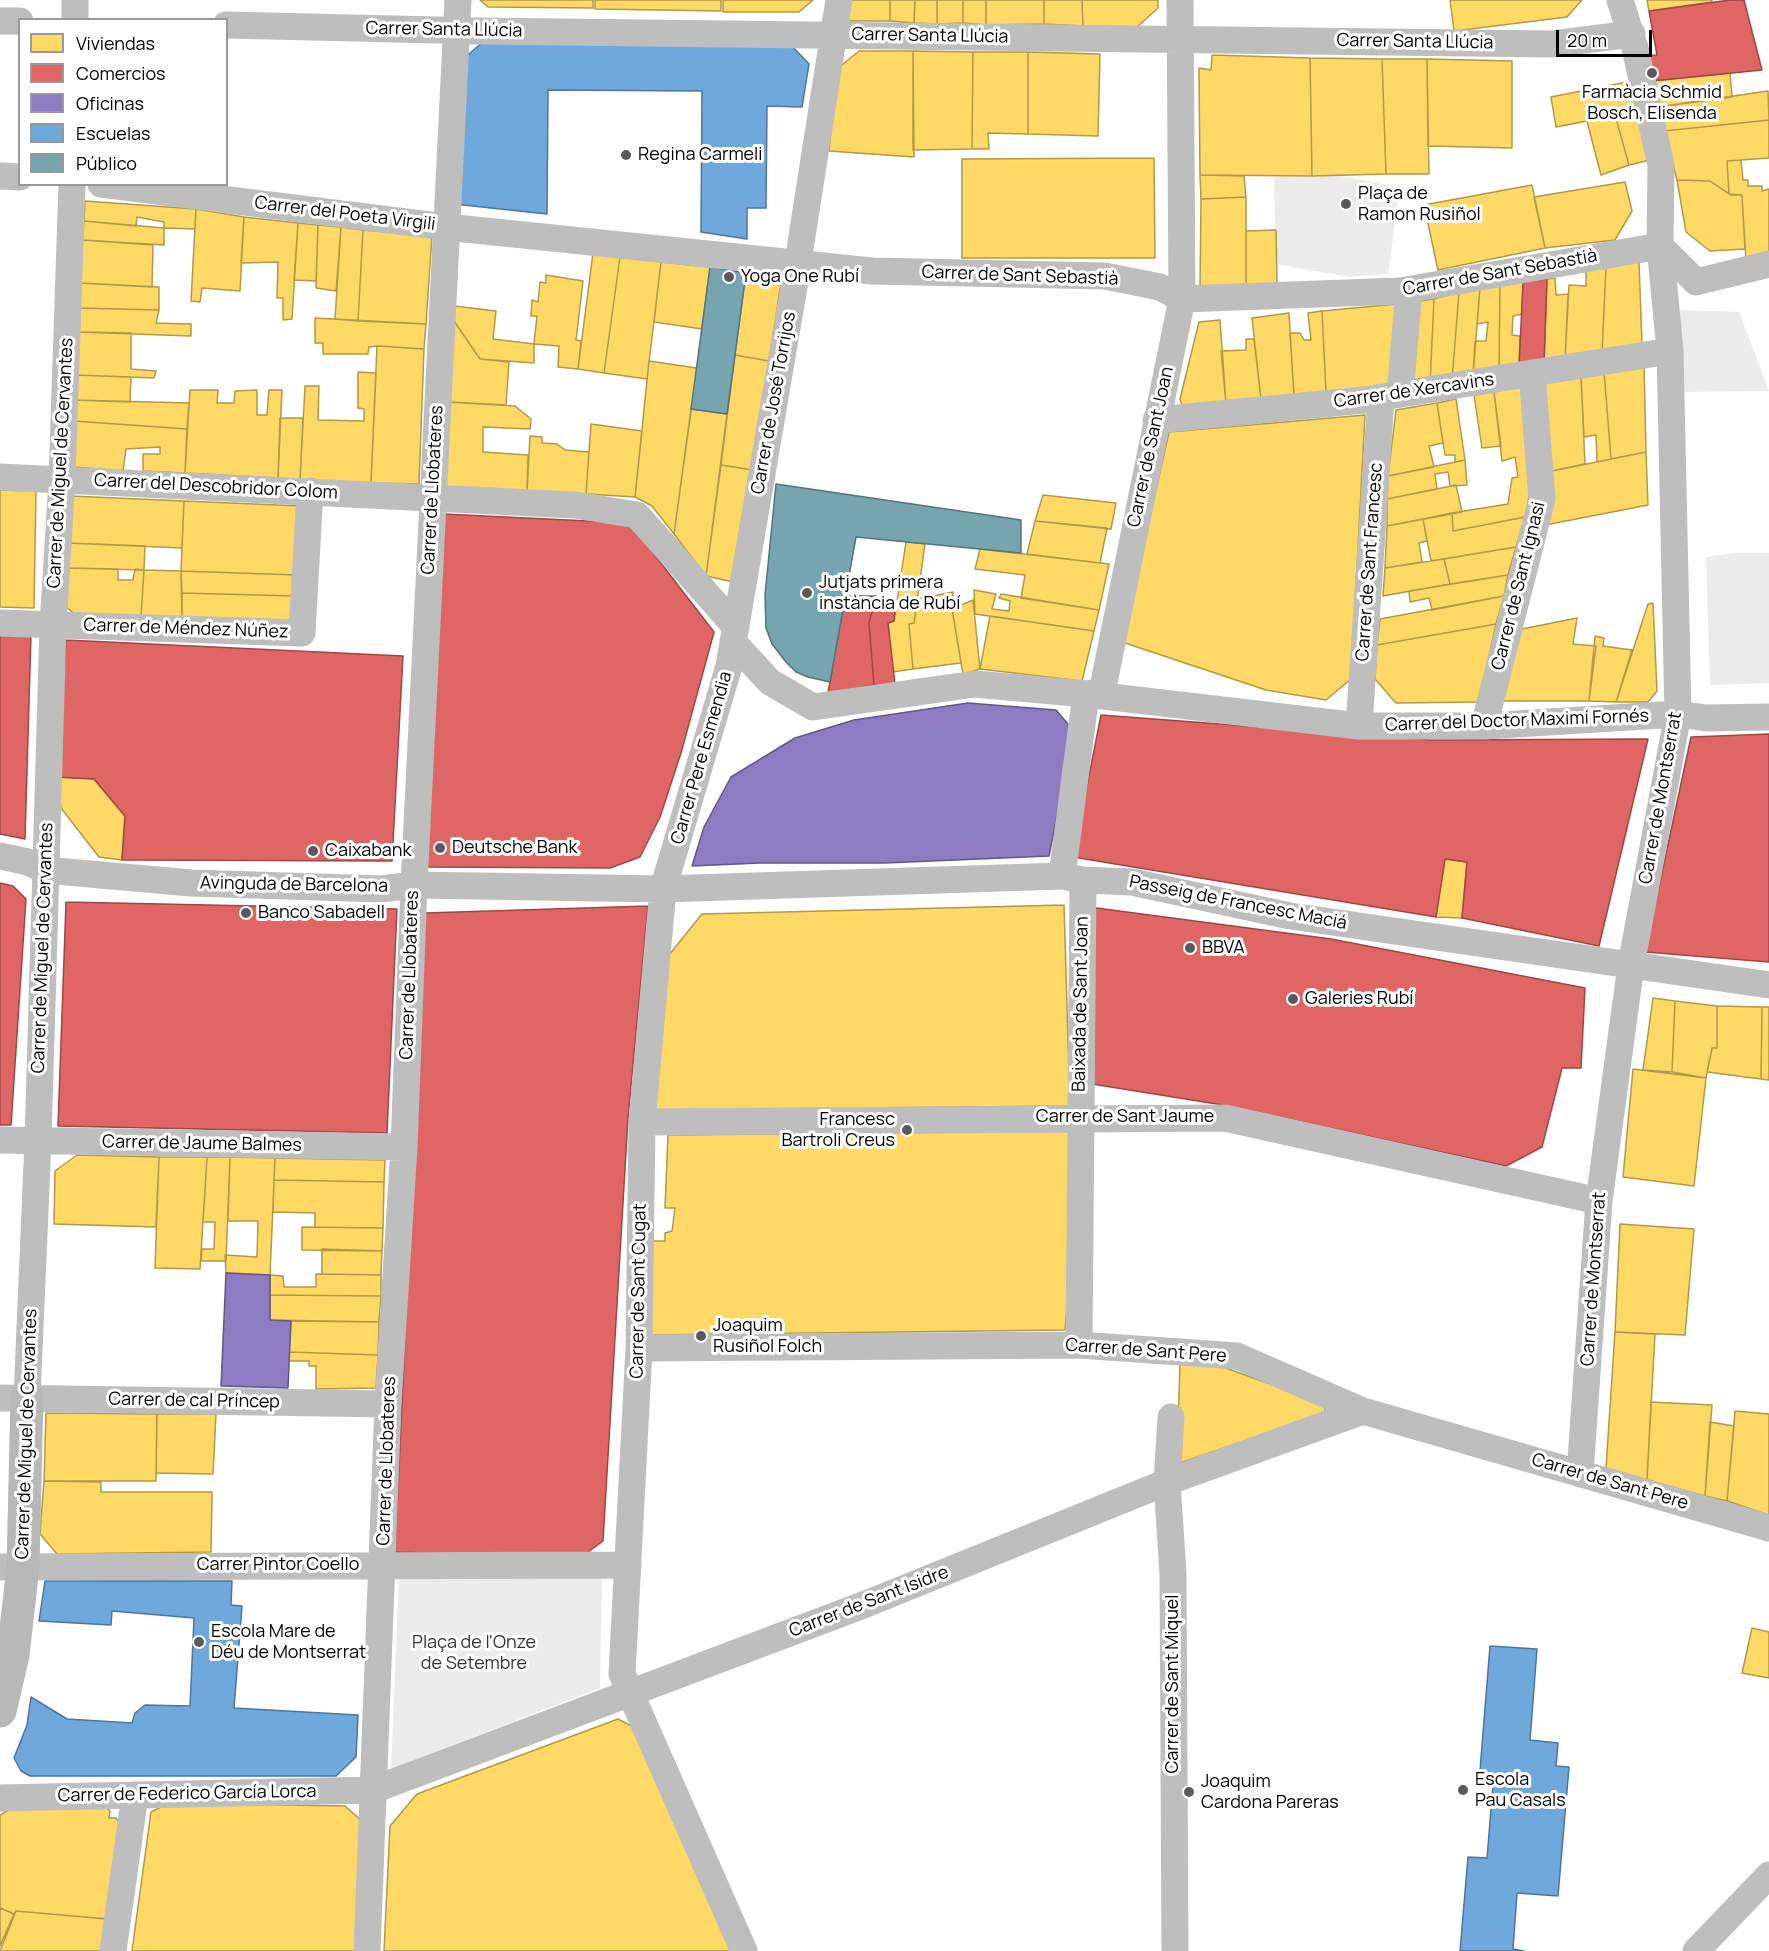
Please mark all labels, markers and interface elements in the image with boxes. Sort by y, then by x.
legend [18,18,228,186]
street label: Carrer Santa Llúcia [365,18,523,42]
scale bar [1559,18,1655,56]
street label: Carrer Santa Llúcia [851,24,1009,48]
text: 20 m [1567,28,1607,52]
street label: Carrer Santa Llúcia [1336,30,1494,54]
text: Viviendas [76,31,155,55]
text: Comercios [76,61,165,85]
marker: Farmàcia Schmid Bosch, Elisenda [1645,66,1659,80]
place label: Farmàcia Schmid Bosch, Elisenda [1582,82,1722,124]
text: Oficinas [76,91,144,115]
text: Escuelas [76,121,151,145]
place label: Regina Carmeli [638,144,763,166]
marker: Regina Carmeli [619,148,633,162]
text: Público [76,151,137,175]
place label: Plaça de Ramon Rusiñol [1358,183,1481,226]
street label: Carrer del Poeta Virgili [253,192,437,236]
marker: Plaça de Ramon Rusiñol [1339,197,1353,211]
street label: Carrer de Sant Sebastià [1401,245,1599,301]
street label: Carrer de Sant Sebastià [921,262,1119,290]
place label: Yoga One Rubí [741,266,859,288]
marker: Yoga One Rubí [722,270,736,284]
street label: Carrer de José Torrijos [747,310,801,496]
street label: Carrer de Miguel de Cervantes [44,337,78,589]
street label: Carrer de Sant Joan [1123,365,1179,529]
street label: Carrer de Xercavins [1333,369,1495,413]
street label: Carrer de Llobateres [418,405,448,575]
street label: Carrer de Sant Francesc [1352,462,1388,662]
street label: Carrer del Descobridor Colom [94,470,338,504]
street label: Carrer de Sant Ignasi [1488,500,1550,672]
place label: Jutjats primera instància de Rubí [819,572,960,614]
marker: Jutjats primera instància de Rubí [800,586,814,600]
street label: Carrer de Méndez Núñez [83,615,289,643]
street label: Carrer Pere Esmendia [667,669,737,847]
street label: Carrer del Doctor Maximí Fornés [1385,706,1649,736]
street label: Carrer de Montserrat [1635,710,1687,886]
street label: Carrer de Miguel de Cervantes [28,822,58,1074]
place label: Deutsche Bank [452,837,577,859]
place label: Caixabank [325,840,411,862]
marker: Deutsche Bank [433,841,447,855]
marker: Caixabank [306,844,320,858]
street label: Passeig de Francesc Maciá [1127,871,1349,935]
street label: Avinguda de Barcelona [200,873,388,897]
street label: Carrer de Llobateres [396,890,424,1060]
place label: Banco Sabadell [258,902,385,924]
marker: Banco Sabadell [239,906,253,920]
street label: Baixada de Sant Joan [1069,916,1093,1092]
place label: BBVA [1202,937,1245,959]
marker: BBVA [1183,941,1197,955]
place label: Galeries Rubí [1305,988,1414,1010]
marker: Galeries Rubí [1286,992,1300,1006]
street label: Carrer de Sant Jaume [1036,1106,1214,1128]
place label: Francesc Bartroli Creus [781,1109,895,1152]
marker: Francesc Bartroli Creus [900,1123,914,1137]
street label: Carrer de Jaume Balmes [102,1131,302,1157]
street label: Carrer de Montserrat [1577,1191,1611,1367]
street label: Carrer de Sant Cugat [627,1203,651,1379]
street label: Carrer de Miguel de Cervantes [12,1308,42,1560]
place label: Joaquim Rusiñol Folch [713,1315,822,1358]
marker: Joaquim Rusiñol Folch [694,1329,708,1343]
street label: Carrer de Sant Pere [1065,1335,1227,1367]
street label: Carrer de Llobateres [373,1376,401,1546]
street label: Carrer de cal Príncep [108,1389,280,1413]
street label: Carrer de Sant Pere [1529,1449,1691,1515]
street label: Carrer Pintor Coello [197,1554,359,1576]
street label: Carrer de Sant Isidre [786,1562,952,1642]
street label: Carrer de Sant Miquel [1162,1594,1184,1774]
place label: Escola Mare de Déu de Montserrat [211,1621,366,1664]
park label: Plaça de l'Onze de Setembre [412,1632,536,1674]
marker: Escola Mare de Déu de Montserrat [192,1635,206,1649]
place label: Escola Pau Casals [1475,1769,1566,1812]
place label: Joaquim Cardona Pareras [1201,1771,1339,1814]
street label: Carrer de Federico García Lorca [57,1781,317,1807]
marker: Escola Pau Casals [1456,1783,1470,1797]
marker: Joaquim Cardona Pareras [1182,1785,1196,1799]

